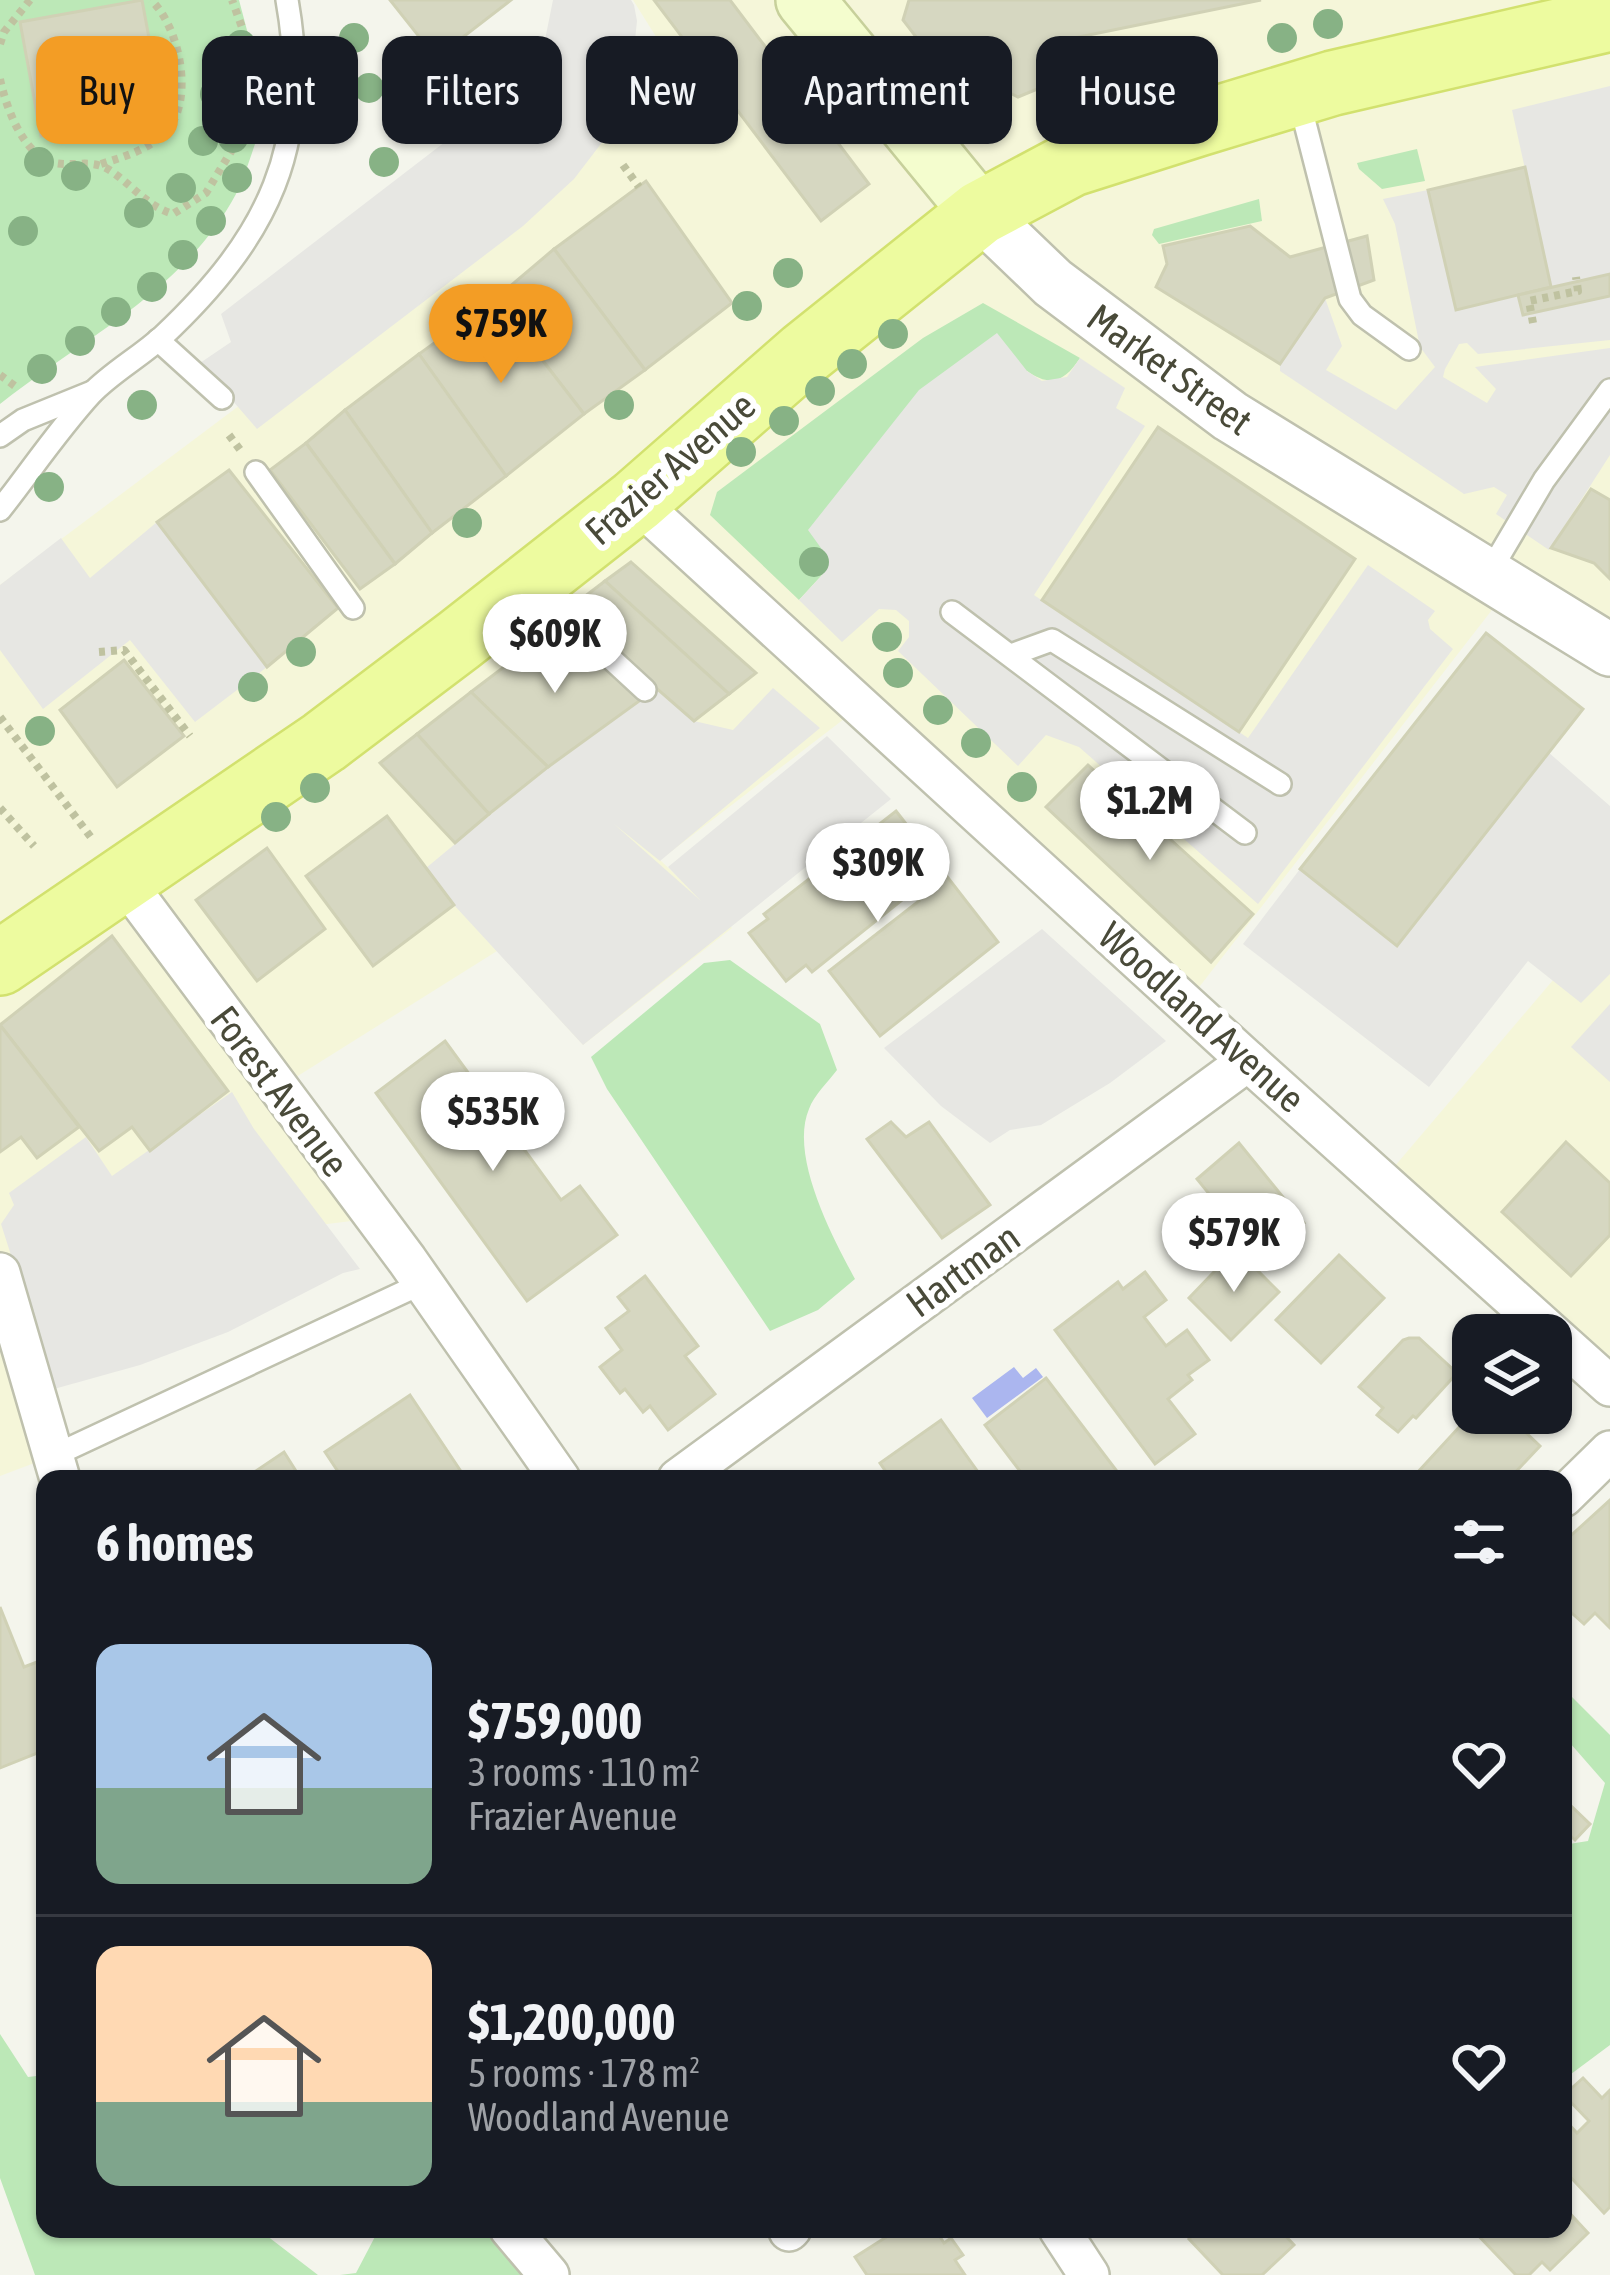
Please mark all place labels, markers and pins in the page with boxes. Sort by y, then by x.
pin: $759K [417,284,585,386]
pin: $609K [471,594,639,696]
pin: $1.2M [1066,761,1234,863]
pin: $309K [794,823,962,925]
pin: $535K [409,1072,577,1174]
pin: $579K [1150,1193,1318,1295]

